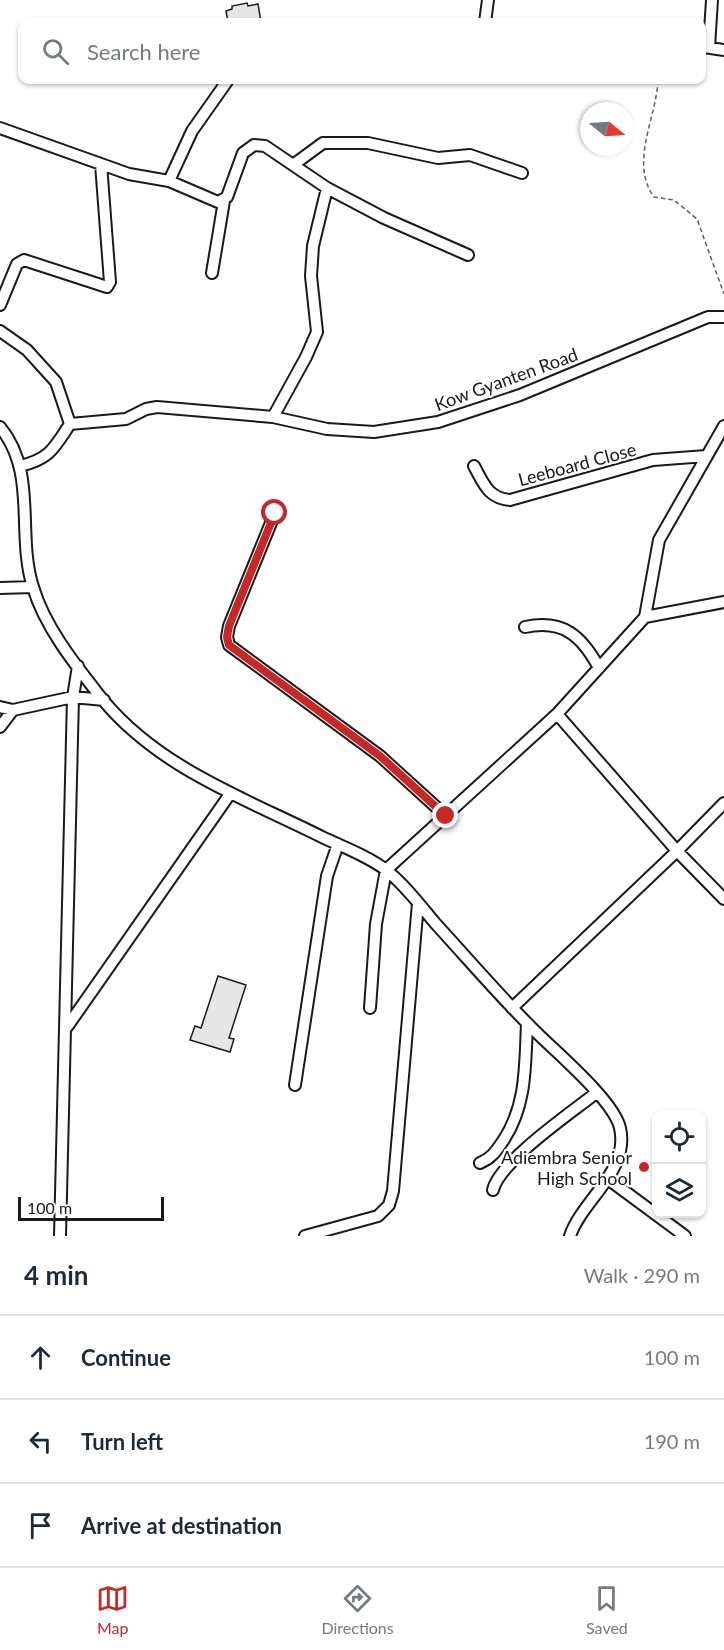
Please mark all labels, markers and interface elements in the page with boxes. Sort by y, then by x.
search box [18,18,706,84]
icon: search [39,35,72,68]
text: Search here [87,38,200,65]
north arrow [580,102,634,156]
street label: Kow Gyanten Road [431,343,581,415]
street label: Leeboard Close [515,438,639,490]
route start [261,499,287,525]
route end [432,802,458,828]
map controls [652,1110,706,1218]
button: locate [652,1110,706,1164]
place label: Adiembra Senior High School [501,1146,632,1189]
marker: Adiembra Senior High School [637,1160,651,1174]
button: layers [652,1164,706,1218]
scale bar [18,1194,164,1222]
text: 100 m [27,1198,72,1217]
text: 4 min [24,1259,88,1291]
text: Walk · 290 m [584,1263,700,1287]
icon: ahead [24,1341,57,1374]
text: Continue [81,1344,171,1371]
text: 100 m [644,1345,700,1369]
icon: left [24,1425,57,1458]
text: Turn left [81,1428,163,1455]
text: 190 m [644,1429,700,1453]
icon: arrive [24,1509,57,1542]
text: Arrive at destination [81,1512,282,1539]
tab: Map [96,1582,129,1637]
tab: Directions [321,1582,394,1637]
tab: Saved [586,1582,628,1637]

